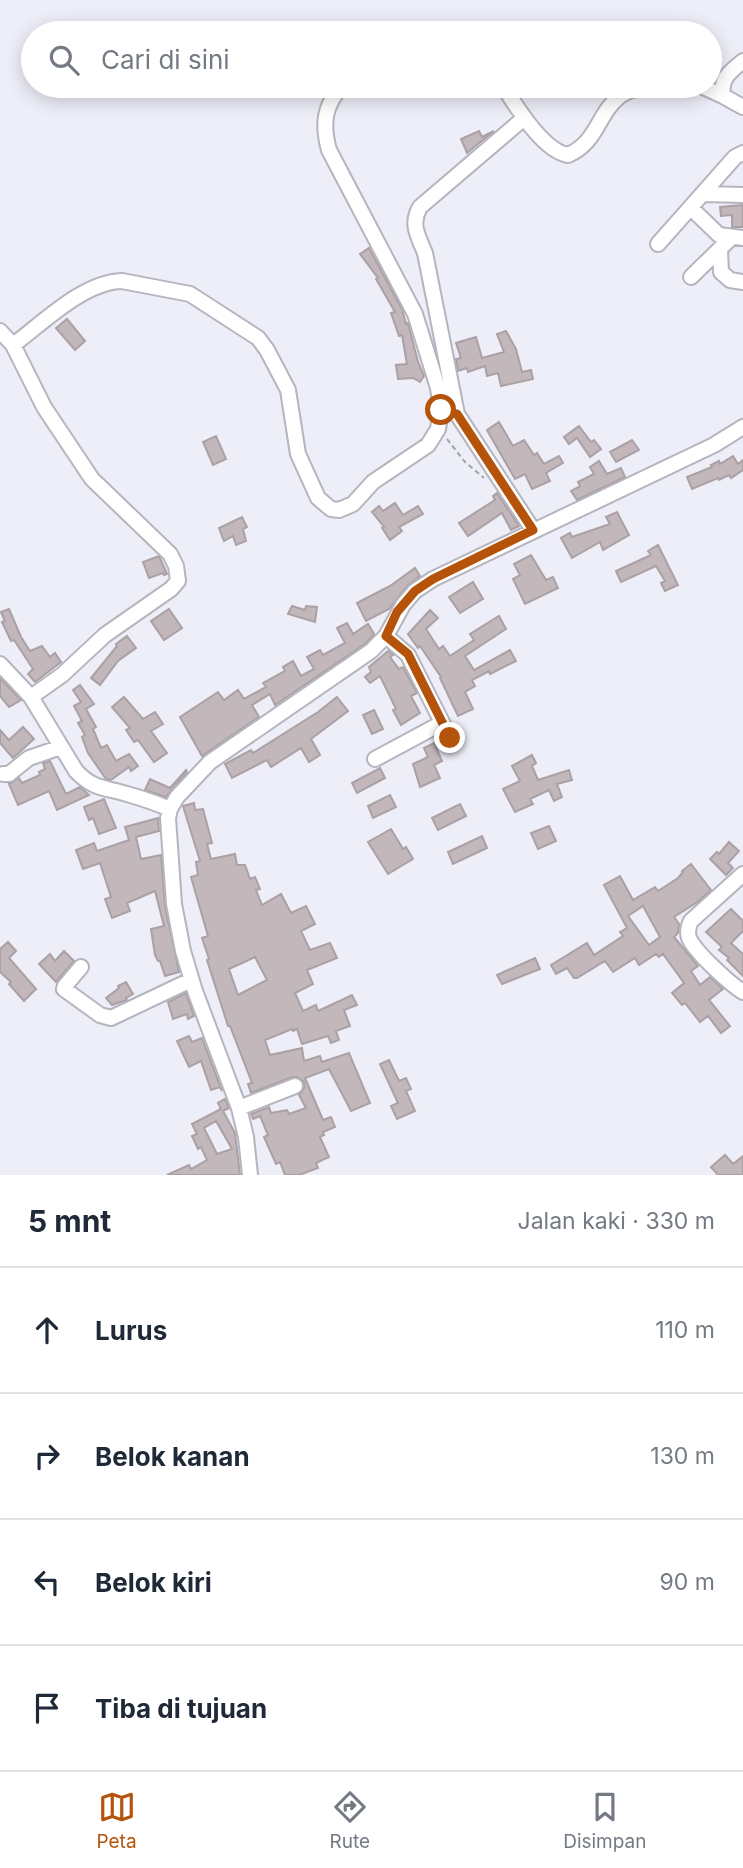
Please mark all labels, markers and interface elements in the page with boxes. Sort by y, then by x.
search box [21,21,722,98]
icon: search [45,41,83,79]
text: Cari di sini [101,44,230,75]
route start [425,394,456,425]
route end [434,722,465,753]
text: 5 mnt [28,1203,111,1239]
text: Jalan kaki · 330 m [518,1207,715,1235]
icon: ahead [28,1311,66,1349]
text: Lurus [95,1315,167,1346]
text: 110 m [655,1316,715,1344]
icon: right [28,1437,66,1475]
text: Belok kanan [95,1441,250,1472]
text: 130 m [650,1442,715,1470]
icon: left [28,1563,66,1601]
text: Belok kiri [95,1567,212,1598]
text: 90 m [660,1568,715,1596]
icon: arrive [28,1689,66,1727]
text: Tiba di tujuan [95,1693,267,1724]
tab: Peta [97,1788,137,1853]
tab: Rute [330,1788,370,1853]
tab: Disimpan [563,1788,646,1853]

